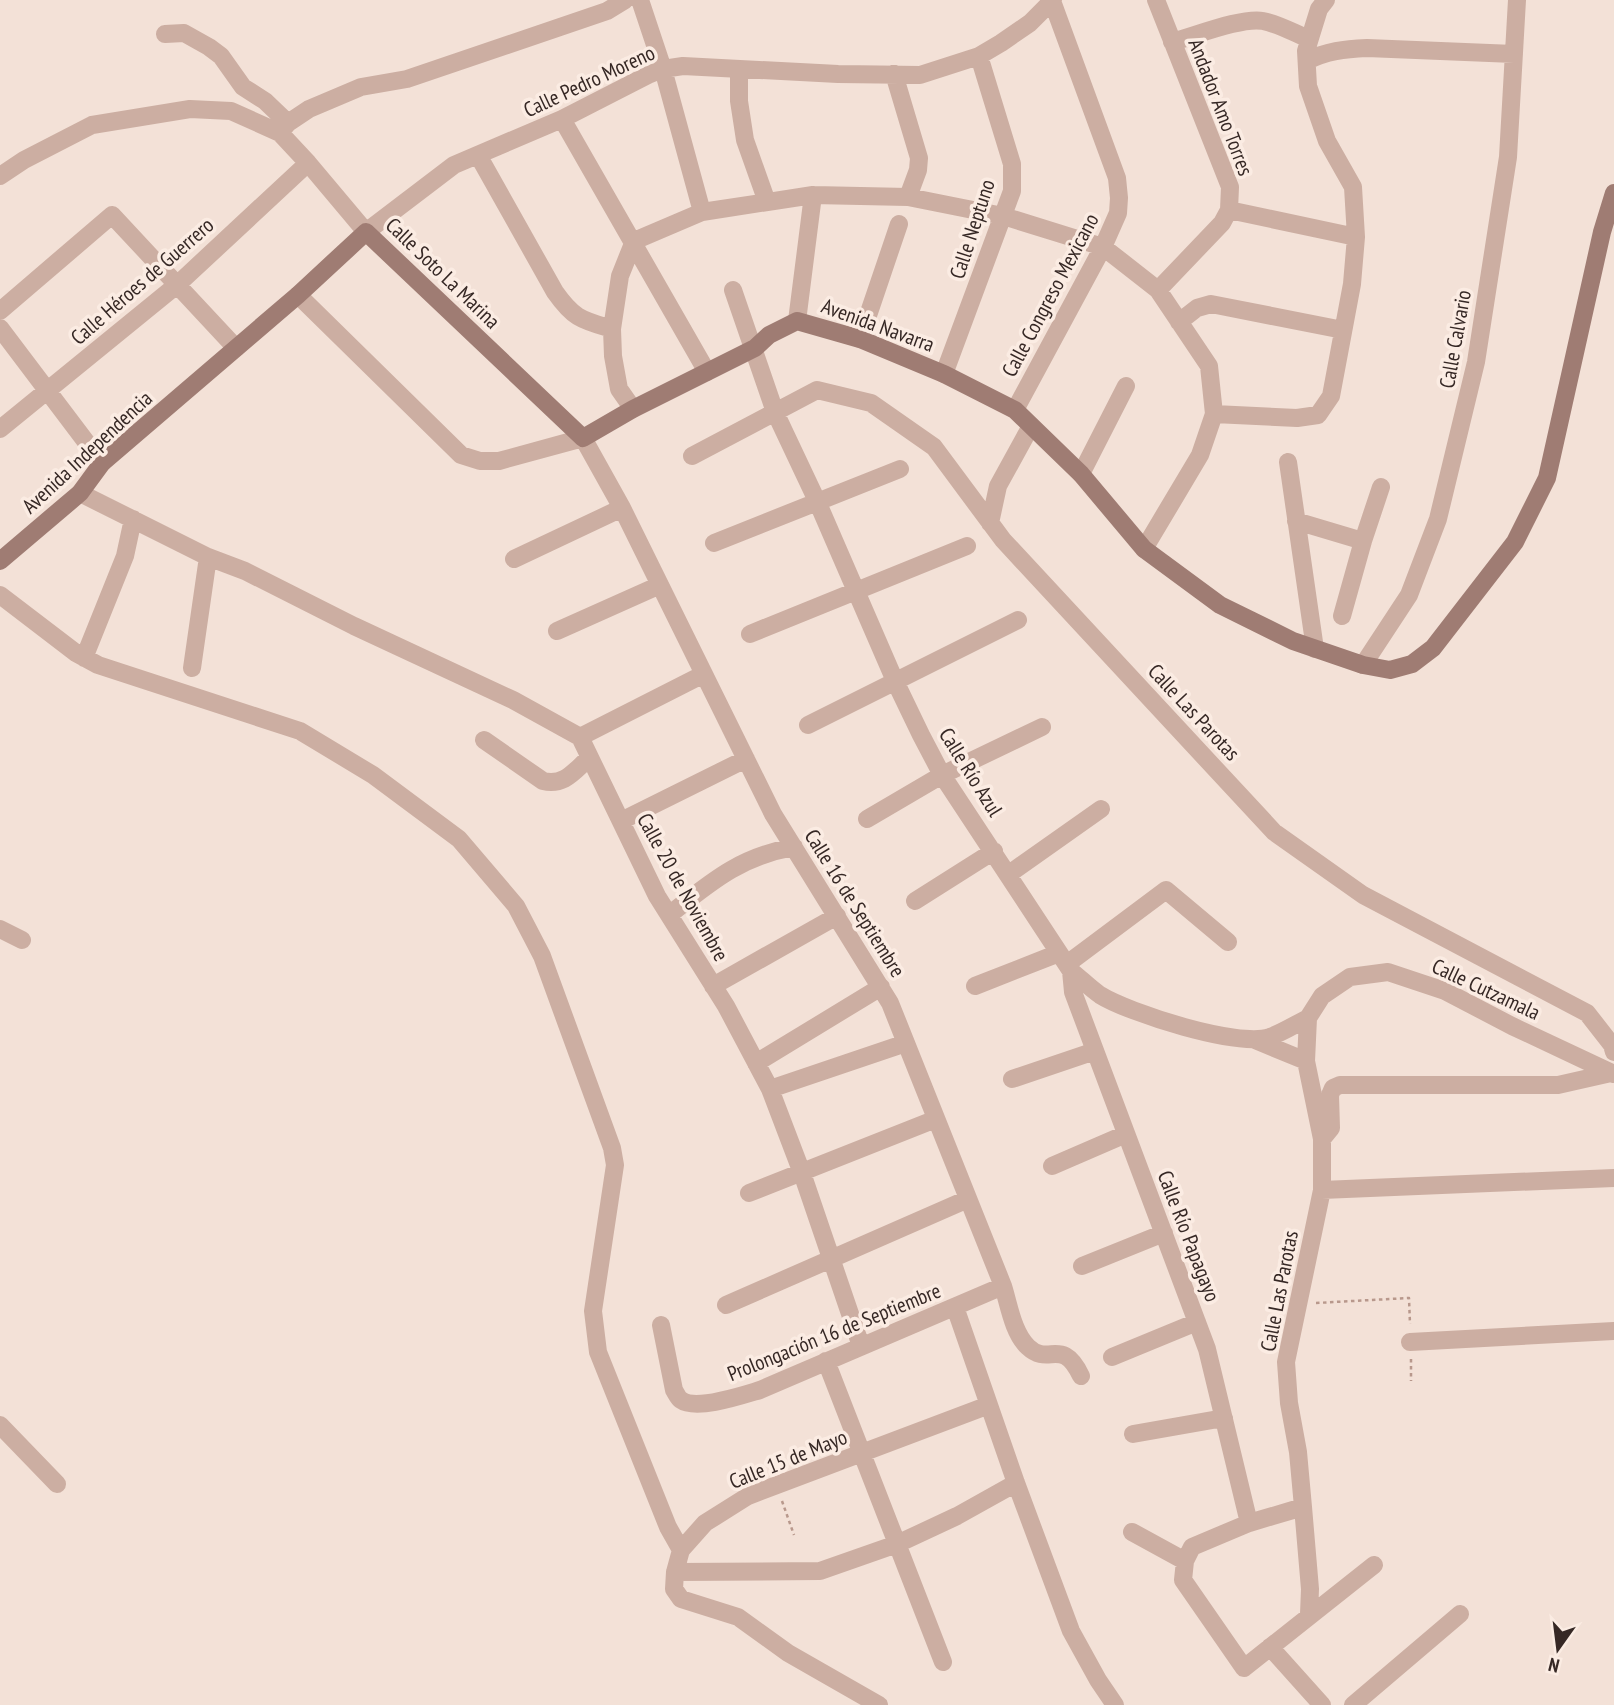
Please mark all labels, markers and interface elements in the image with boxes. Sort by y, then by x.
street label: Andador Amo Torres [1182,35,1260,179]
street label: Calle Pedro Moreno [519,39,659,123]
street label: Calle Neptuno [943,176,1001,282]
street label: Calle Congreso Mexicano [996,209,1104,381]
street label: Calle Héroes de Guerrero [65,211,219,351]
street label: Calle Soto La Marina [380,212,506,334]
street label: Calle Calvario [1433,288,1477,390]
street label: Avenida Navarra [818,292,938,358]
street label: Avenida Independencia [16,385,158,519]
street label: Calle Las Parotas [1142,658,1246,766]
street label: Calle Río Azul [933,723,1009,821]
street label: Calle 20 de Noviembre [631,808,735,966]
street label: Calle 16 de Septiembre [799,824,911,982]
street label: Calle Cutzamala [1428,952,1544,1026]
street label: Calle Río Papagayo [1152,1167,1226,1305]
street label: Calle Las Parotas [1254,1228,1304,1354]
street label: Prolongación 16 de Septiembre [723,1277,945,1387]
street label: Calle 15 de Mayo [725,1423,851,1495]
north arrow [1523,1614,1593,1684]
text: N [1546,1653,1562,1678]

